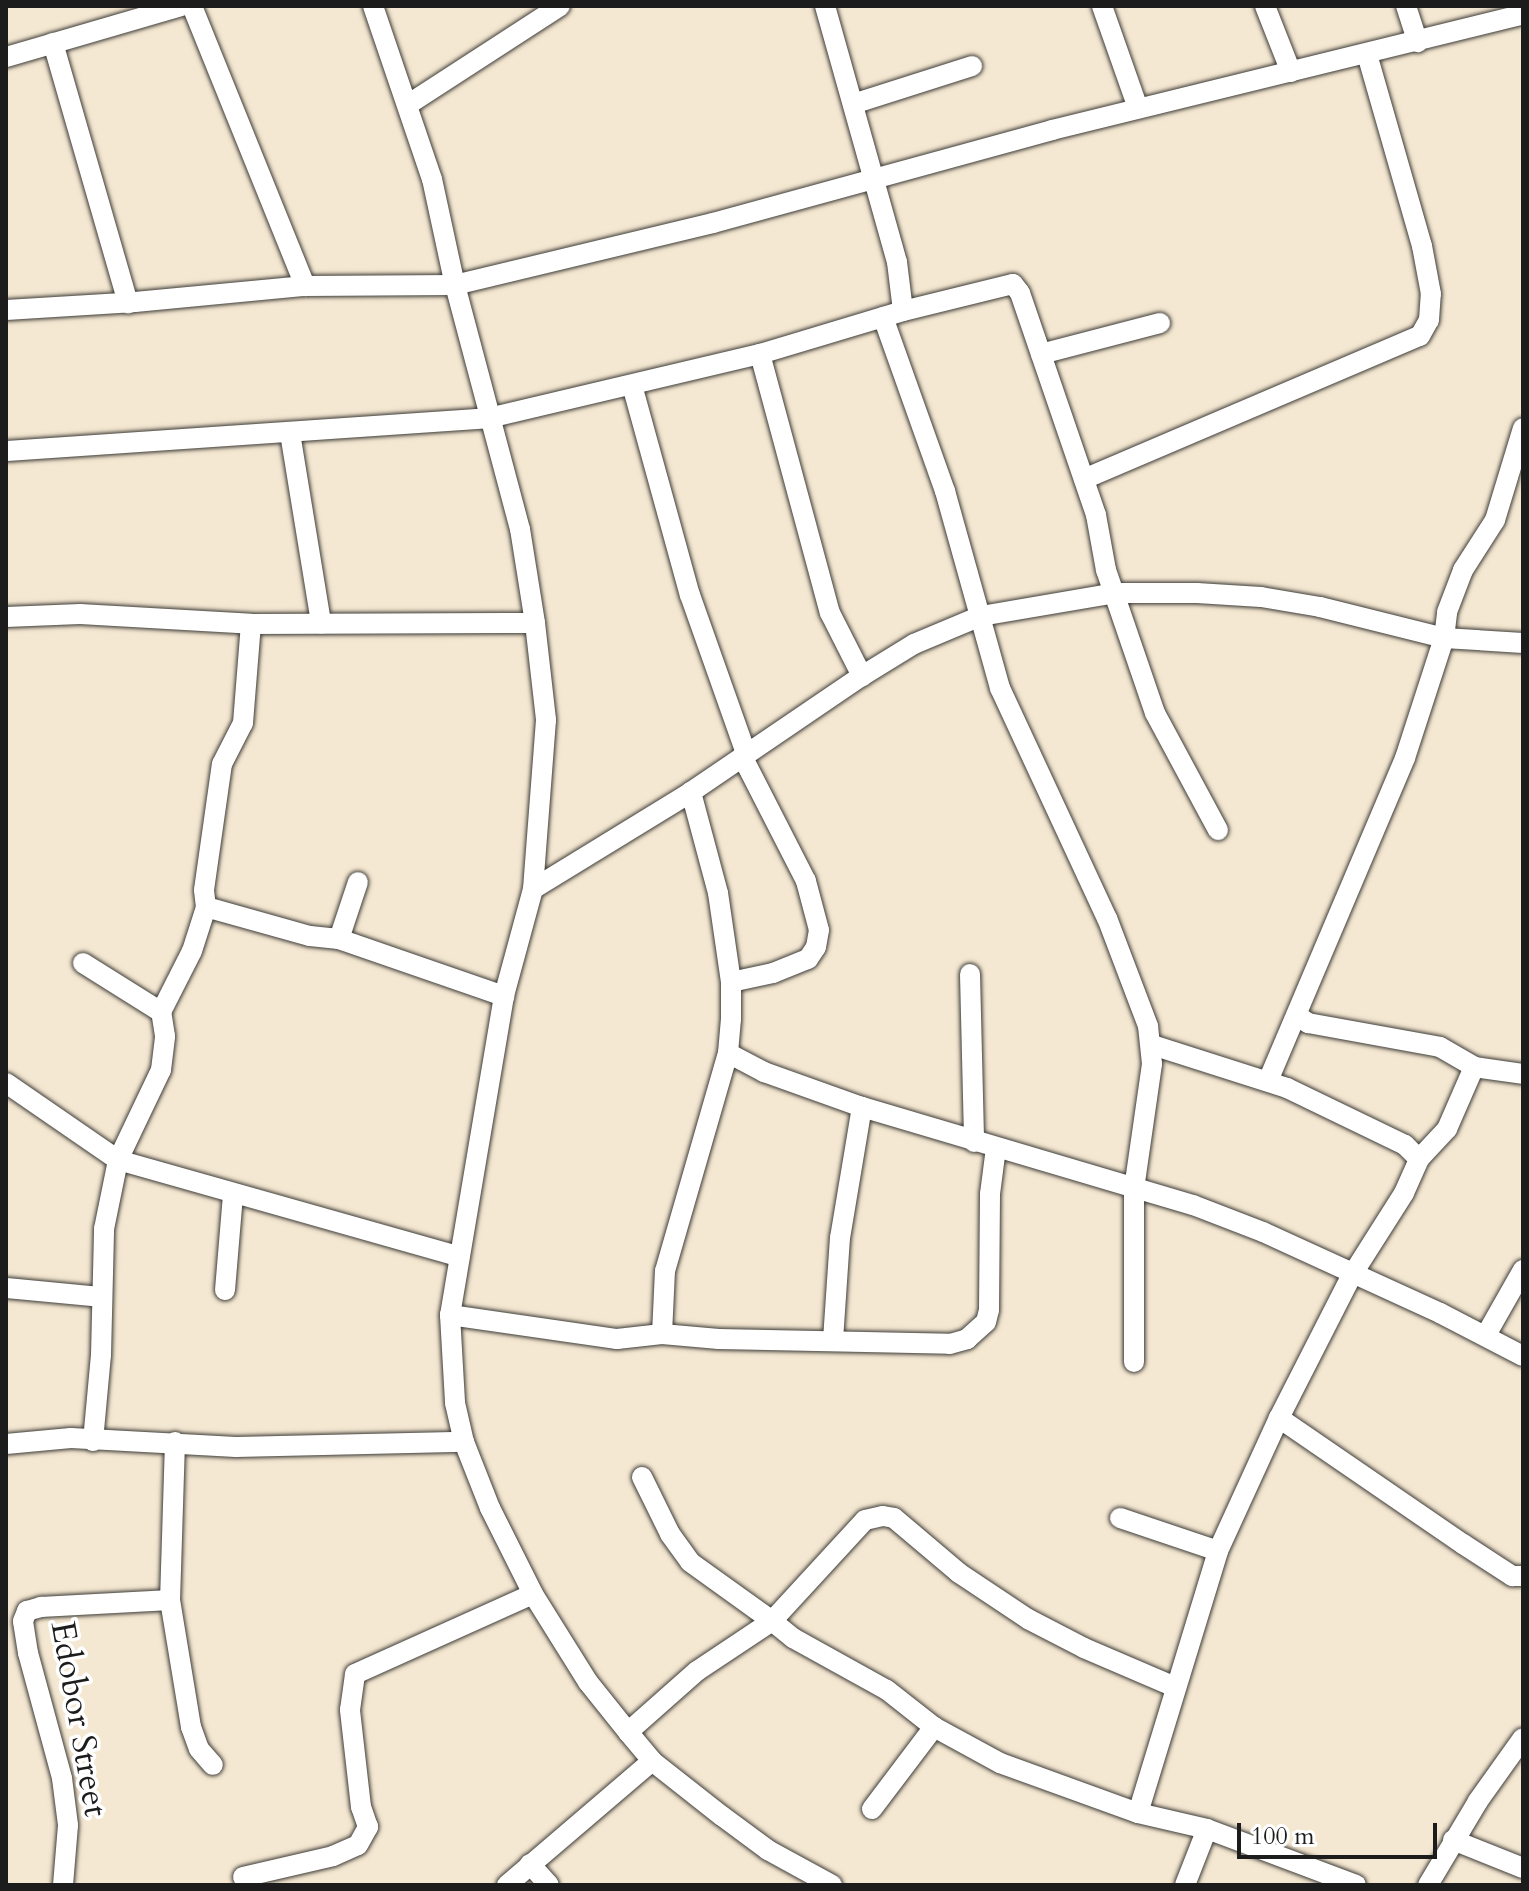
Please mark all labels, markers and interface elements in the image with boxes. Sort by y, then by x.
street label: Edobor Street [42,1618,116,1820]
scale bar [1241,1807,1441,1857]
text: 100 m [1251,1820,1315,1853]

